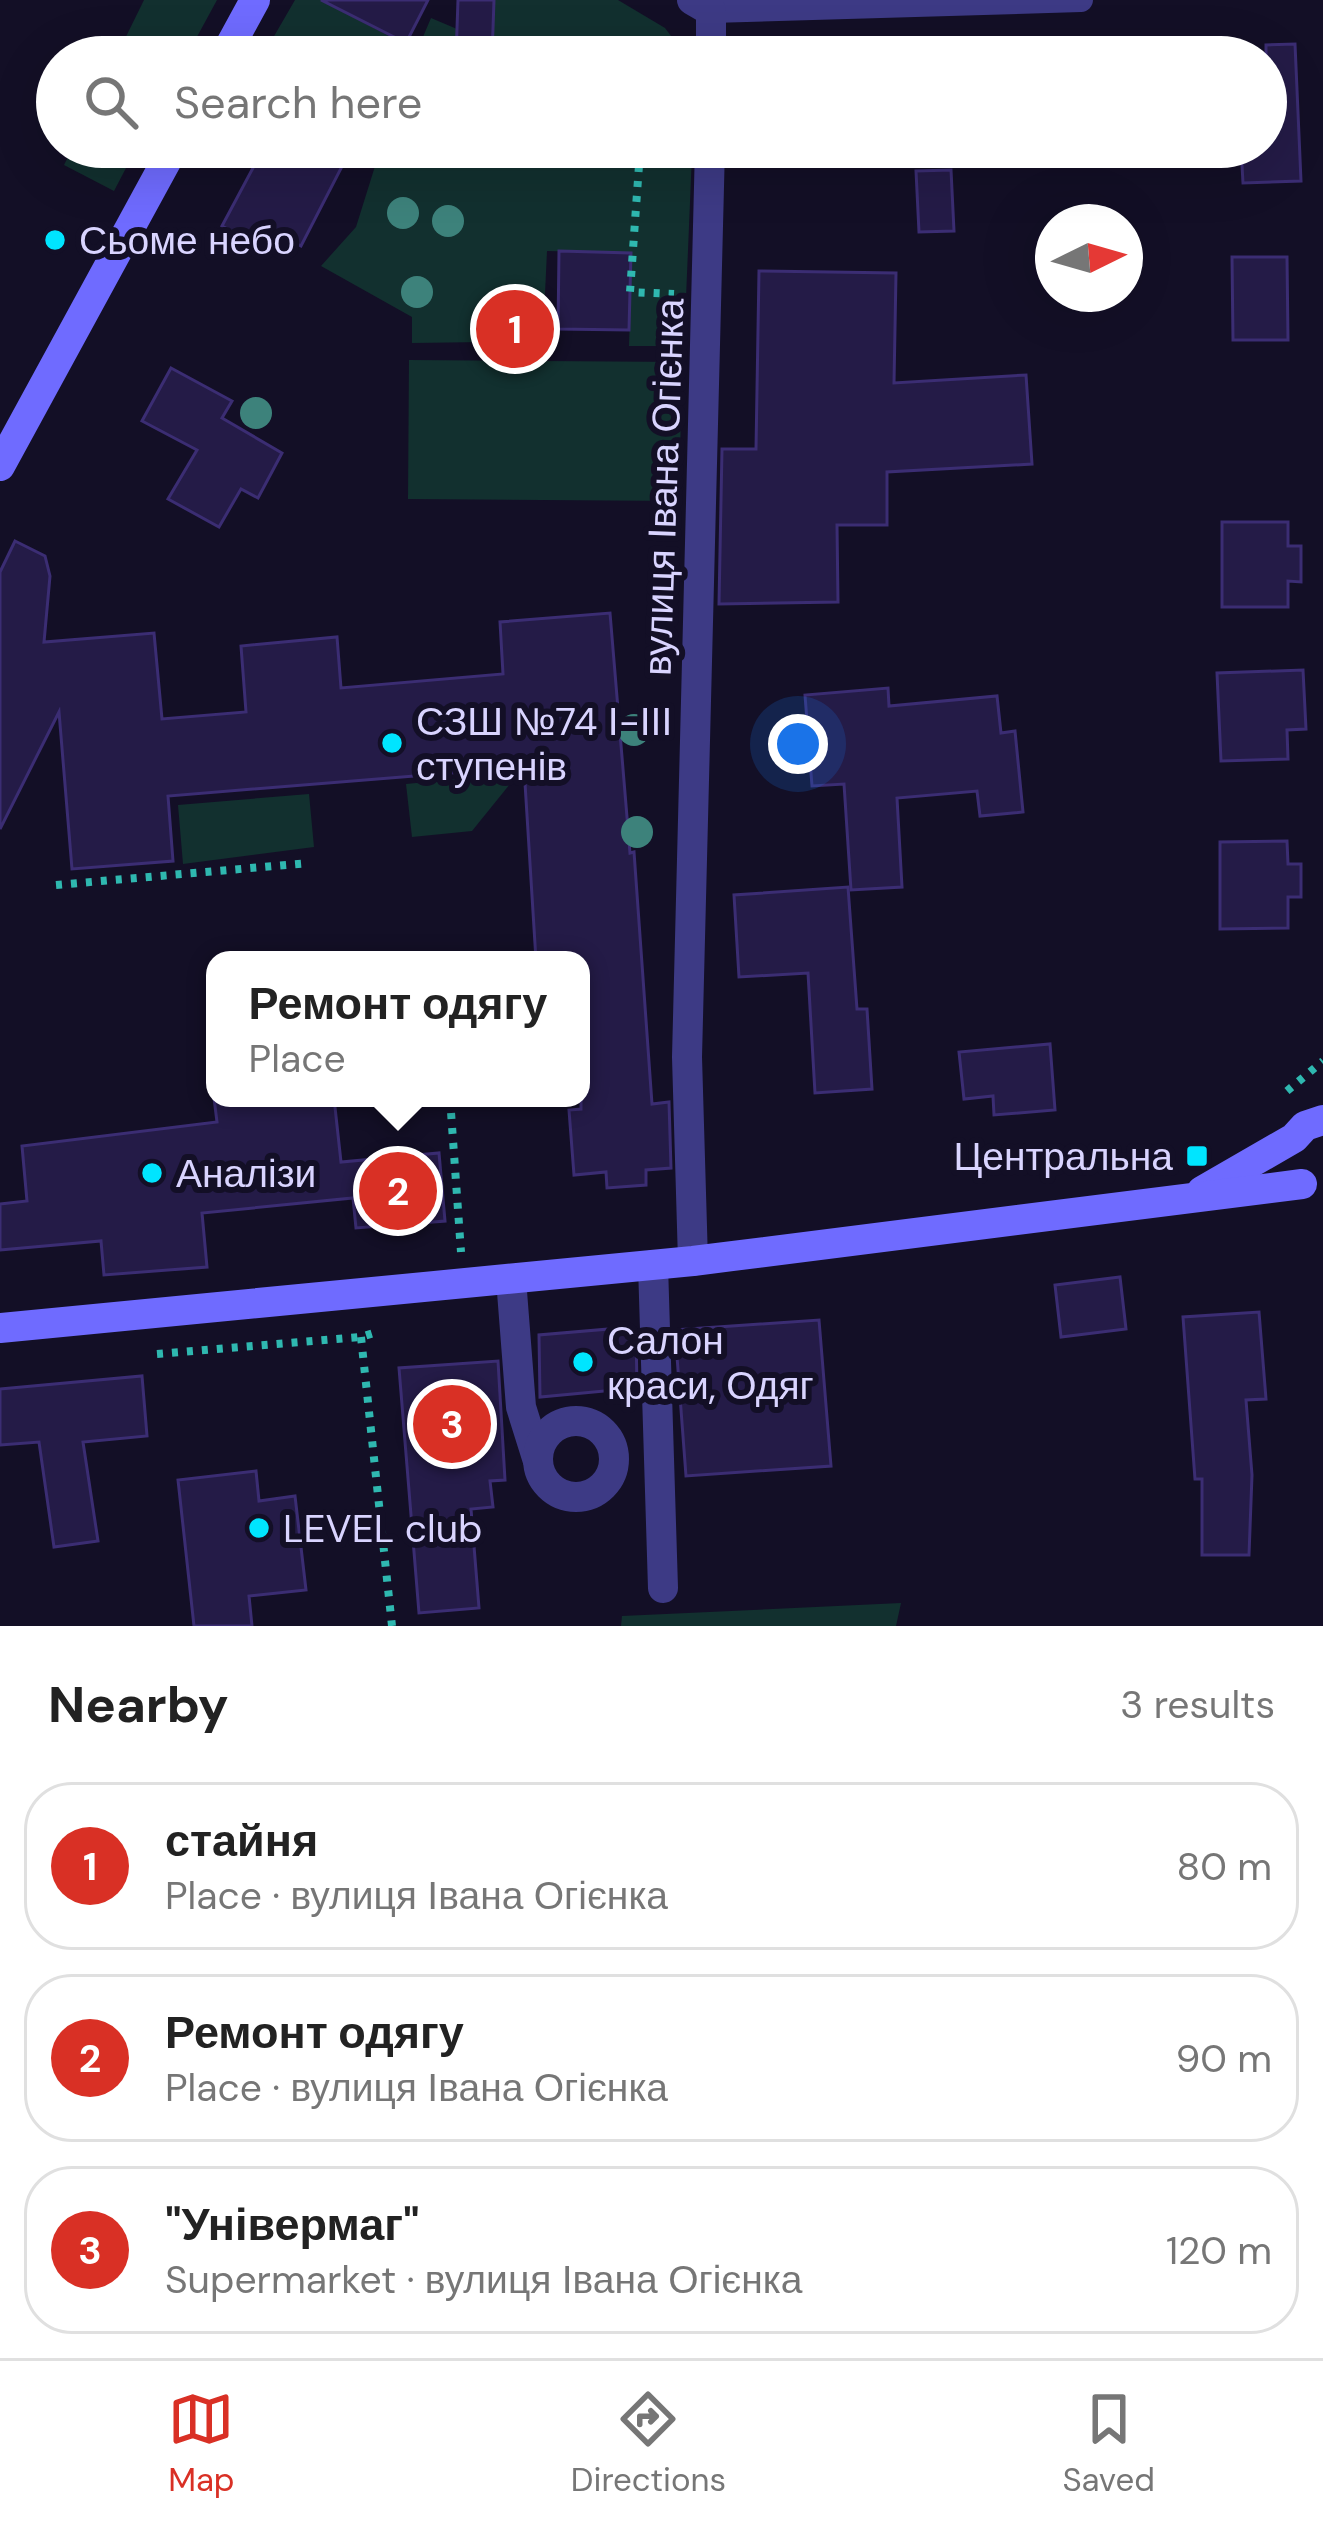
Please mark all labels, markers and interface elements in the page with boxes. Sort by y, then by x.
search box [36,36,1287,168]
icon: search [78,69,144,135]
text: Search here [174,73,422,132]
north arrow [1035,204,1143,312]
place label: Сьоме небо [79,215,295,266]
marker: Сьоме небо [42,227,68,253]
pin: 1 [476,284,554,374]
street label: вулиця Івана Огієнка [631,297,696,677]
place label: СЗШ №74 І-ІІІ ступенів [416,696,672,792]
your location [768,714,828,774]
marker: СЗШ №74 І-ІІІ ступенів [379,730,405,756]
popup [206,951,590,1107]
text: Ремонт одягу [249,974,547,1033]
text: Place [249,1033,346,1084]
place label: Центральна [953,1131,1173,1182]
marker: Центральна [1184,1143,1210,1169]
pin: 2 [359,1146,437,1236]
place label: Аналізи [176,1148,316,1199]
marker: Аналізи [139,1160,165,1186]
place label: Салон краси, Одяг [607,1315,814,1411]
marker: Салон краси, Одяг [570,1349,596,1375]
pin: 3 [413,1379,491,1469]
place label: LEVEL club [283,1503,482,1554]
marker: LEVEL club [246,1515,272,1541]
text: Nearby [48,1671,229,1738]
text: 3 results [1120,1679,1275,1730]
text: стайня [165,1811,318,1870]
text: 1 [83,1841,97,1892]
text: 80 m [1176,1841,1272,1892]
text: Place · вулиця Івана Огієнка [165,1870,668,1921]
text: Ремонт одягу [165,2003,464,2062]
text: 2 [79,2033,101,2084]
text: 90 m [1176,2033,1272,2084]
text: Place · вулиця Івана Огієнка [165,2062,668,2113]
text: "Універмаг" [165,2195,419,2254]
text: 3 [78,2225,102,2276]
text: 120 m [1166,2225,1272,2276]
text: Supermarket · вулиця Івана Огієнка [165,2254,802,2305]
tab: Map [168,2386,235,2501]
tab: Directions [571,2386,726,2501]
tab: Saved [1062,2386,1155,2501]

